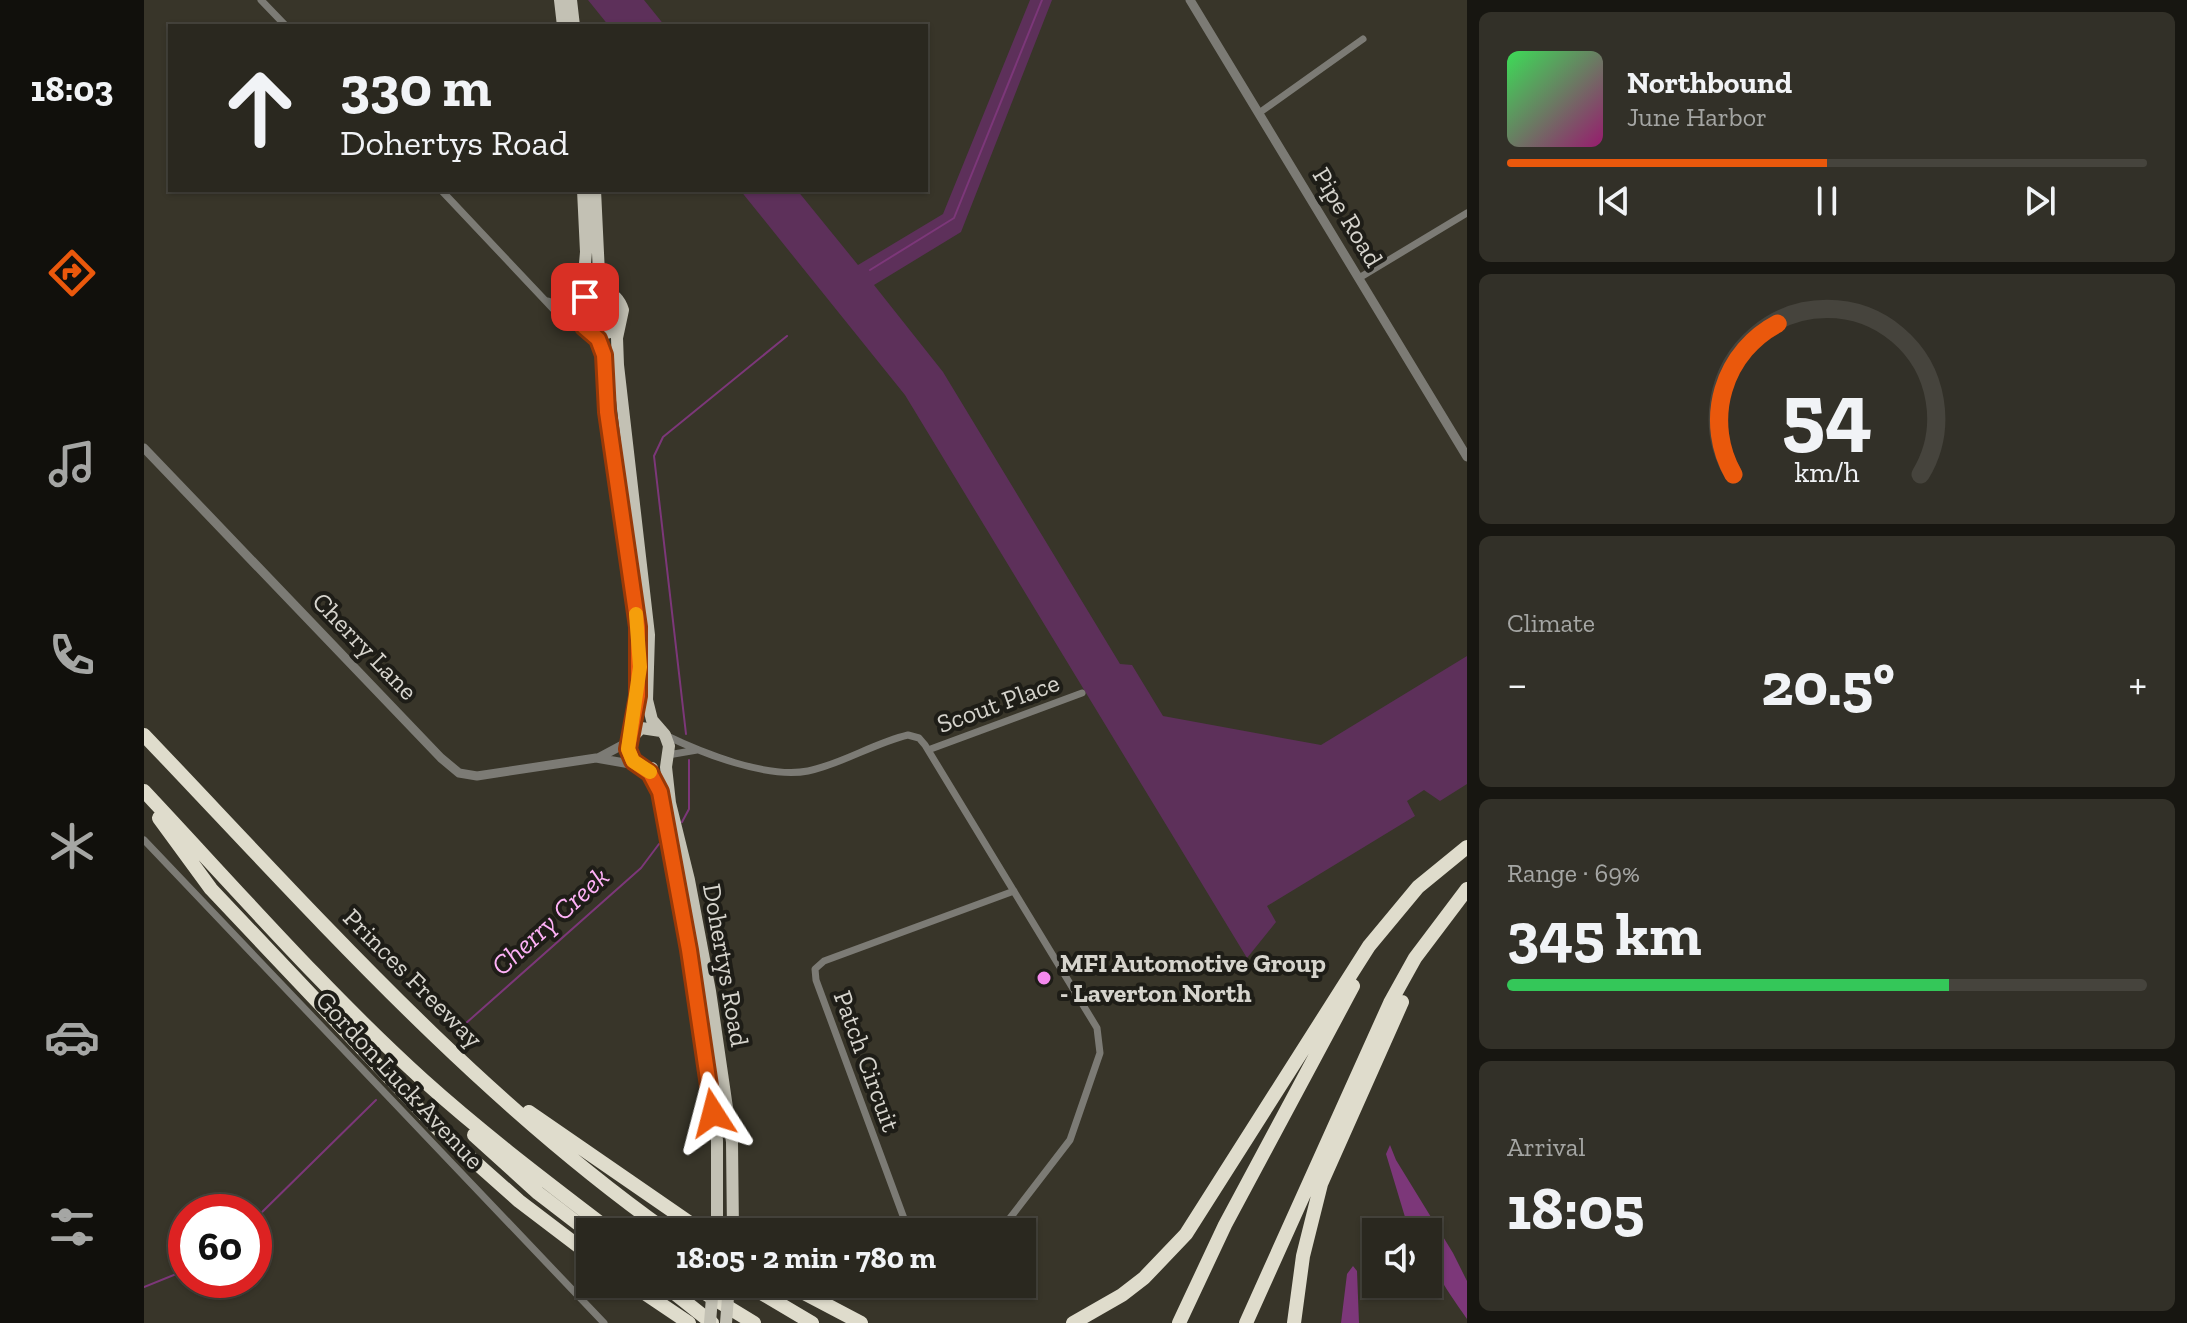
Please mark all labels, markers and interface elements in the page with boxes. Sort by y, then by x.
text: 330 m [340,53,491,120]
icon: ahead [208,56,312,160]
text: Northbound [1627,65,1792,101]
text: 18:03 [31,67,113,110]
text: June Harbor [1627,101,1767,133]
text: Dohertys Road [340,121,569,164]
street label: Pipe Road [1306,161,1390,273]
icon: previous [1592,179,1636,223]
icon: pause [1805,179,1849,223]
icon: next [2018,179,2062,223]
icon: directions [44,245,100,301]
pin [551,263,619,331]
icon: arrive [563,275,607,319]
text: 54 [1782,362,1872,462]
icon: music [44,436,100,492]
text: km/h [1794,455,1860,489]
street label: Cherry Lane [306,585,424,707]
text: Climate [1507,607,1595,639]
icon: phone [44,627,100,683]
text: 20.5° [1761,648,1895,720]
text: − [1507,657,1528,710]
text: + [2128,657,2147,710]
street label: Scout Place [932,666,1064,740]
icon: climate [44,818,100,874]
text: Range · 69% [1507,857,1640,889]
water label: Cherry Creek [484,860,616,982]
street label: Dohertys Road [696,881,756,1049]
text: 345 km [1507,898,1701,970]
street label: Princes Freeway [336,901,490,1055]
place label: MFI Automotive Group - Laverton North [1060,947,1326,1009]
marker: MFI Automotive Group - Laverton North [1035,969,1053,987]
street label: Gordon Luck Avenue [309,984,491,1176]
street label: Patch Circuit [827,986,907,1136]
icon: car [44,1009,100,1065]
position arrow [671,1071,755,1155]
text: Arrival [1507,1131,1585,1163]
text: 18:05 [1507,1172,1644,1244]
speed limit sign: 60 [168,1194,272,1298]
icon: filters [44,1199,100,1255]
map controls [1362,1218,1442,1298]
button: sound [1362,1218,1442,1298]
text: 18:05 · 2 min · 780 m [676,1240,936,1276]

